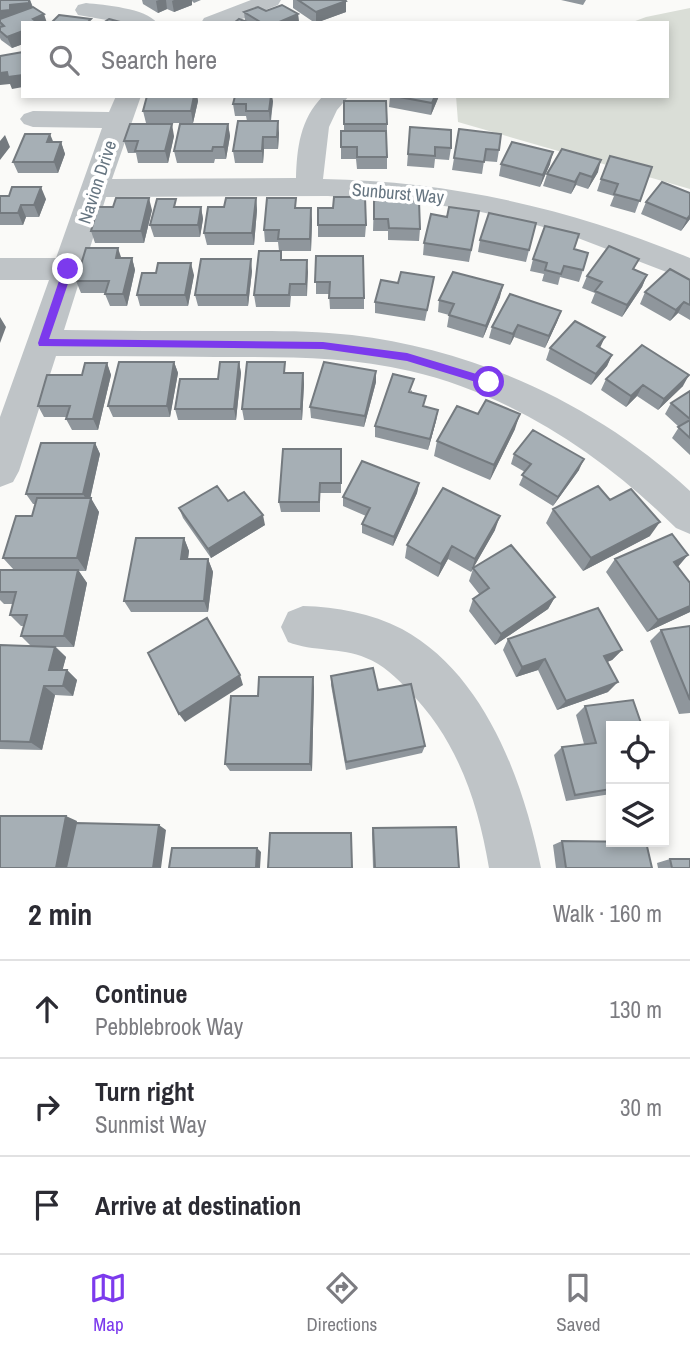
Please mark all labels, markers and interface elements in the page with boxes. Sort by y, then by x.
search box [21,21,669,98]
icon: search [45,41,83,79]
text: Search here [101,42,217,77]
street label: Navion Drive [72,137,122,227]
street label: Sunburst Way [351,177,446,210]
route end [52,253,83,284]
route start [473,366,504,397]
map controls [606,721,669,847]
button: locate [606,721,669,784]
button: layers [606,784,669,847]
text: 2 min [28,894,92,934]
text: Walk · 160 m [553,898,662,929]
text: Continue [95,976,187,1011]
icon: ahead [28,990,66,1028]
text: 130 m [610,994,662,1025]
text: Pebblebrook Way [95,1011,243,1042]
text: Turn right [95,1074,194,1109]
icon: right [28,1088,66,1126]
text: 30 m [620,1092,662,1123]
text: Sunmist Way [95,1109,206,1140]
icon: arrive [28,1186,66,1224]
text: Arrive at destination [95,1188,301,1223]
tab: Map [89,1269,127,1337]
tab: Directions [306,1269,377,1337]
tab: Saved [556,1269,601,1337]

